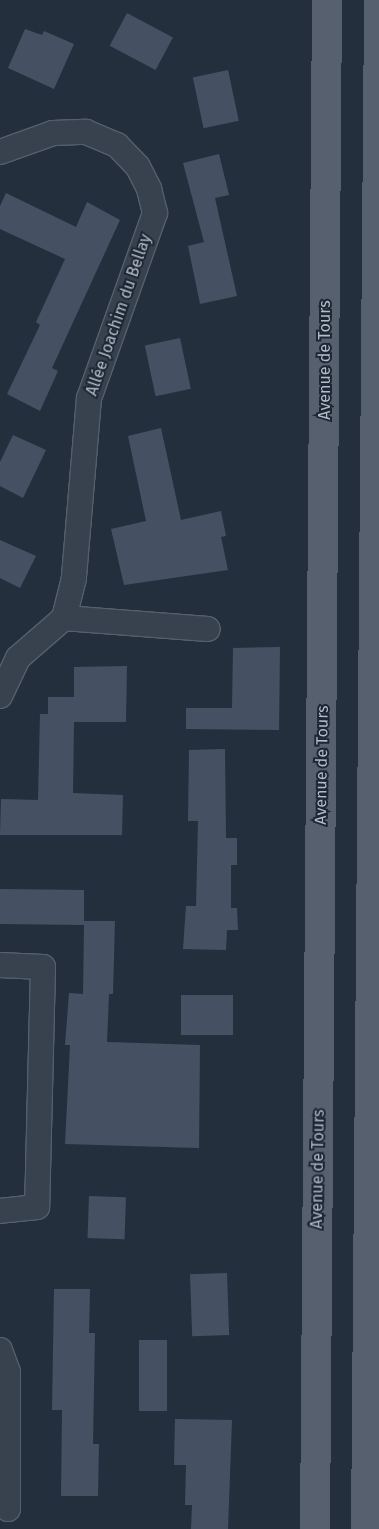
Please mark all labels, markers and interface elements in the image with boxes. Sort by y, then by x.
street label: Allée Joachim du Bellay [82,232,156,398]
street label: Avenue de Tours [315,300,335,420]
street label: Avenue de Tours [311,705,333,825]
street label: Avenue de Tours [307,1109,329,1229]

